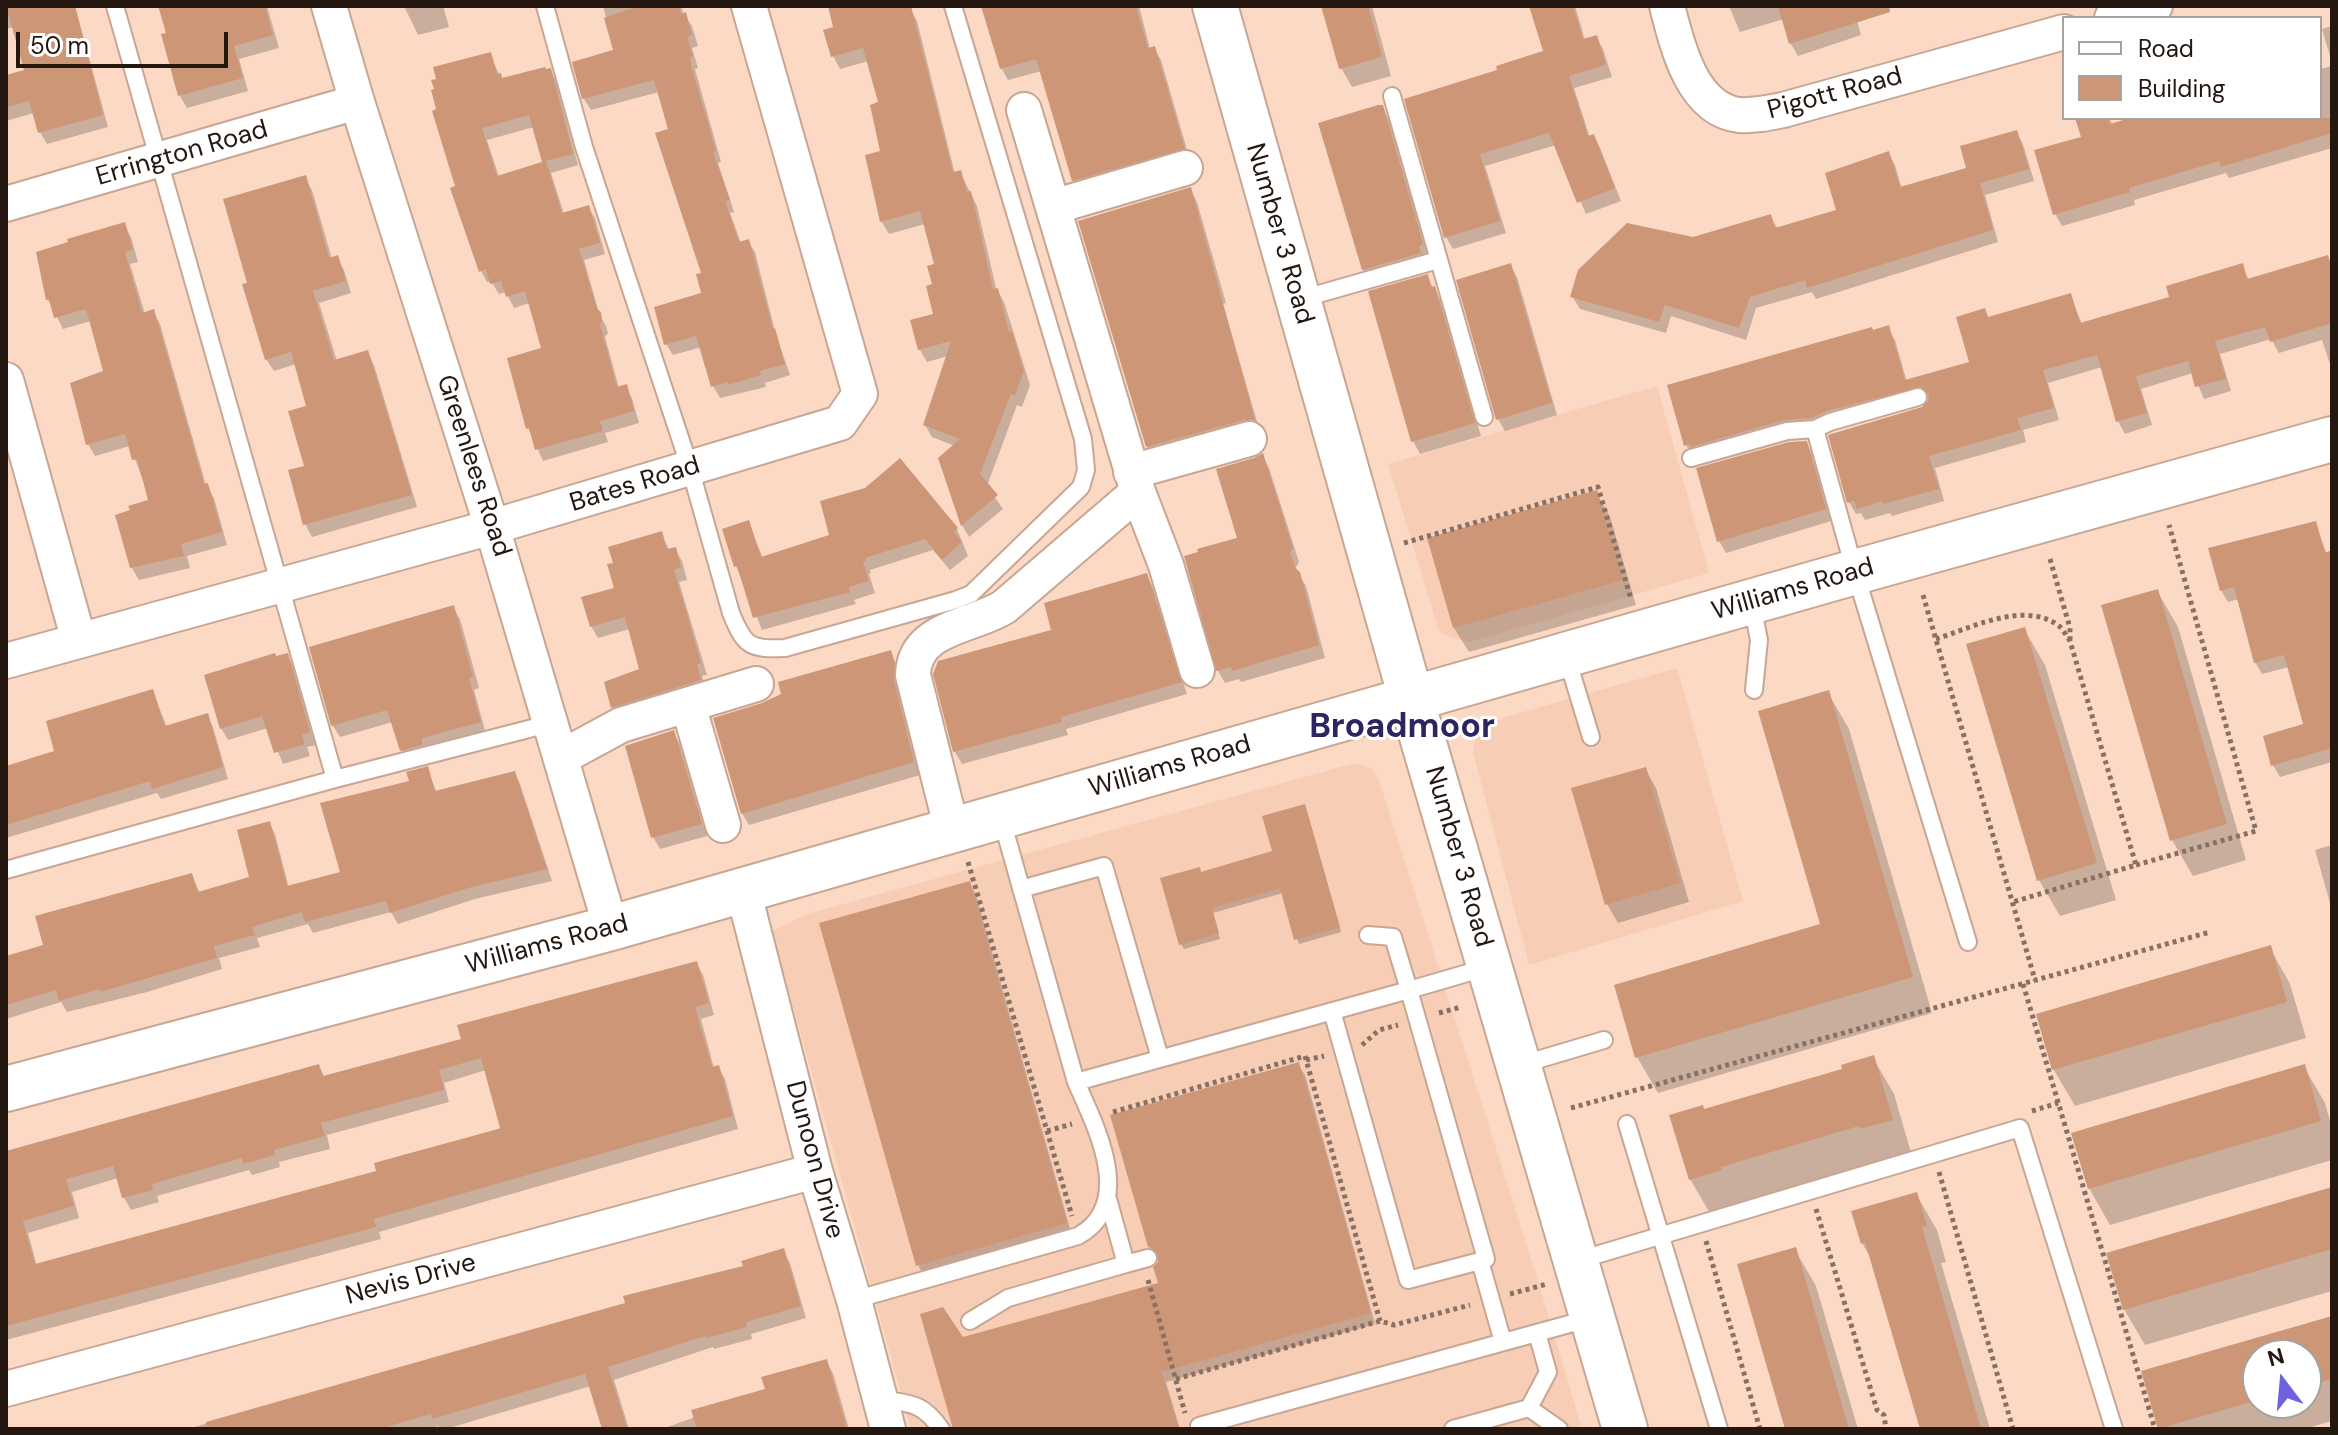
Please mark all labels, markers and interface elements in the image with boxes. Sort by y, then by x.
scale bar [20,16,232,66]
legend [2062,16,2322,120]
text: 50 m [30,30,89,61]
text: Road [2138,33,2194,64]
street label: Pigott Road [1764,61,1906,127]
text: Building [2138,73,2225,104]
street label: Errington Road [93,115,271,193]
street label: Number 3 Road [1238,140,1320,328]
street label: Greenlees Road [429,371,517,561]
street label: Bates Road [566,450,704,520]
street label: Williams Road [1708,552,1878,628]
district label: Broadmoor [1309,708,1495,748]
street label: Williams Road [1085,729,1255,805]
street label: Number 3 Road [1417,763,1499,951]
street label: Williams Road [462,908,632,982]
street label: Dunoon Drive [778,1078,850,1242]
street label: Nevis Drive [342,1248,480,1312]
north arrow [2242,1339,2322,1419]
text: N [2264,1341,2288,1374]

